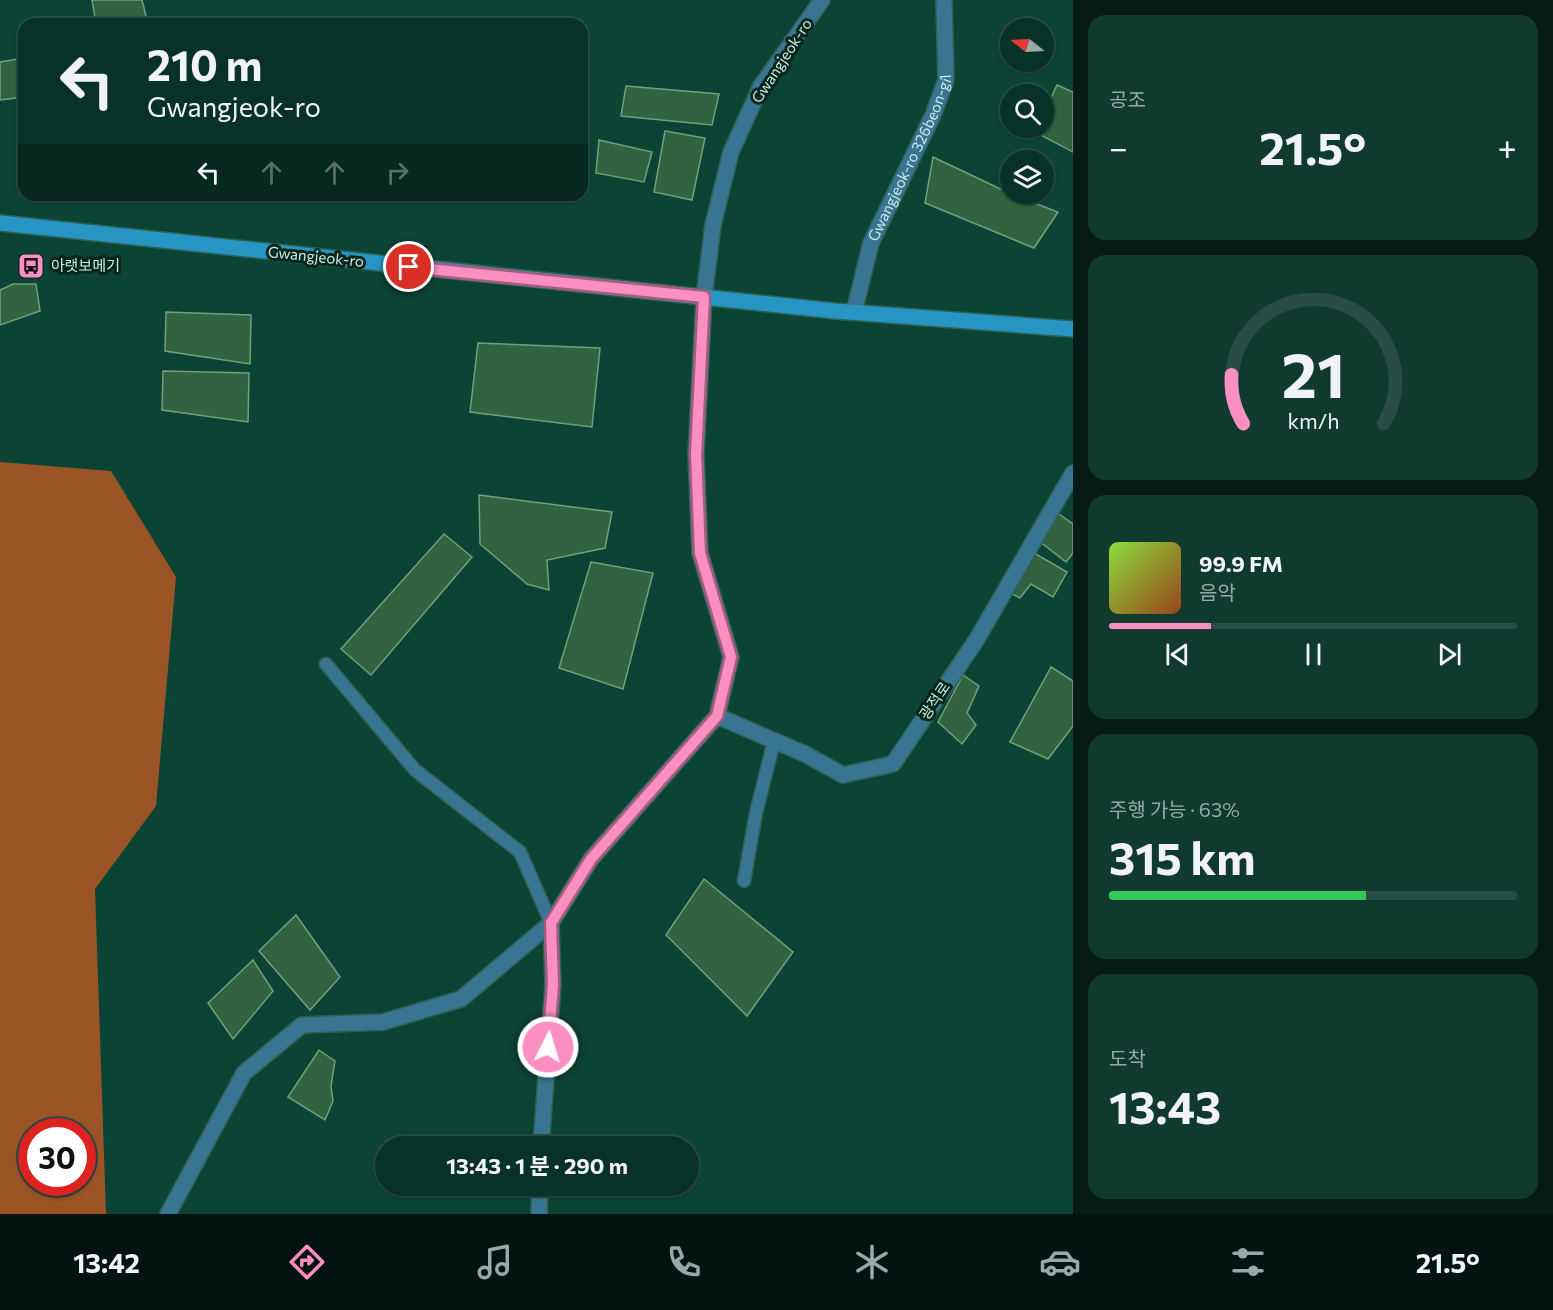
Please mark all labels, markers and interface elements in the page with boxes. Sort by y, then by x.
street label: Gwangjeok-ro [747,15,815,106]
north arrow [1000,18,1054,72]
map controls [1000,18,1054,204]
text: 210 m [147,38,262,90]
icon: left [48,42,126,120]
street label: Gwangjeok-ro 326beon-gil [863,74,954,244]
button: search [1000,84,1054,138]
text: 공조 [1109,87,1146,111]
text: Gwangjeok-ro [147,90,321,123]
text: 21.5° [1259,119,1366,174]
text: − [1109,126,1128,167]
text: + [1498,126,1517,167]
button: layers [1000,150,1054,204]
icon: left [192,156,225,189]
icon: ahead [255,156,288,189]
icon: ahead [318,156,351,189]
icon: right [381,156,414,189]
pin [383,241,434,292]
street label: Gwangjeok-ro [267,242,365,270]
icon: arrive [392,250,425,283]
bus stop icon: 아랫보메기 [16,251,46,281]
place label: 아랫보메기 [51,256,120,274]
text: 21 [1281,335,1345,411]
text: km/h [1287,408,1339,434]
text: 99.9 FM [1199,550,1283,577]
text: 음악 [1199,580,1236,604]
icon: previous [1161,638,1194,671]
icon: pause [1297,638,1330,671]
icon: next [1433,638,1466,671]
street label: 광적로 [915,678,953,723]
text: 주행 가능 · 63% [1109,797,1240,821]
text: 315 km [1109,829,1256,884]
position arrow [516,1015,580,1079]
text: 도착 [1109,1046,1146,1070]
text: 13:43 [1109,1078,1221,1133]
speed limit sign: 30 [18,1118,96,1196]
text: 13:43 · 1 분 · 290 m [446,1152,628,1179]
icon: directions [286,1241,328,1283]
icon: music [474,1241,516,1283]
icon: phone [663,1241,705,1283]
icon: climate [851,1241,893,1283]
icon: car [1039,1241,1081,1283]
icon: filters [1227,1241,1269,1283]
text: 13:42 [73,1246,140,1279]
text: 21.5° [1416,1246,1480,1279]

